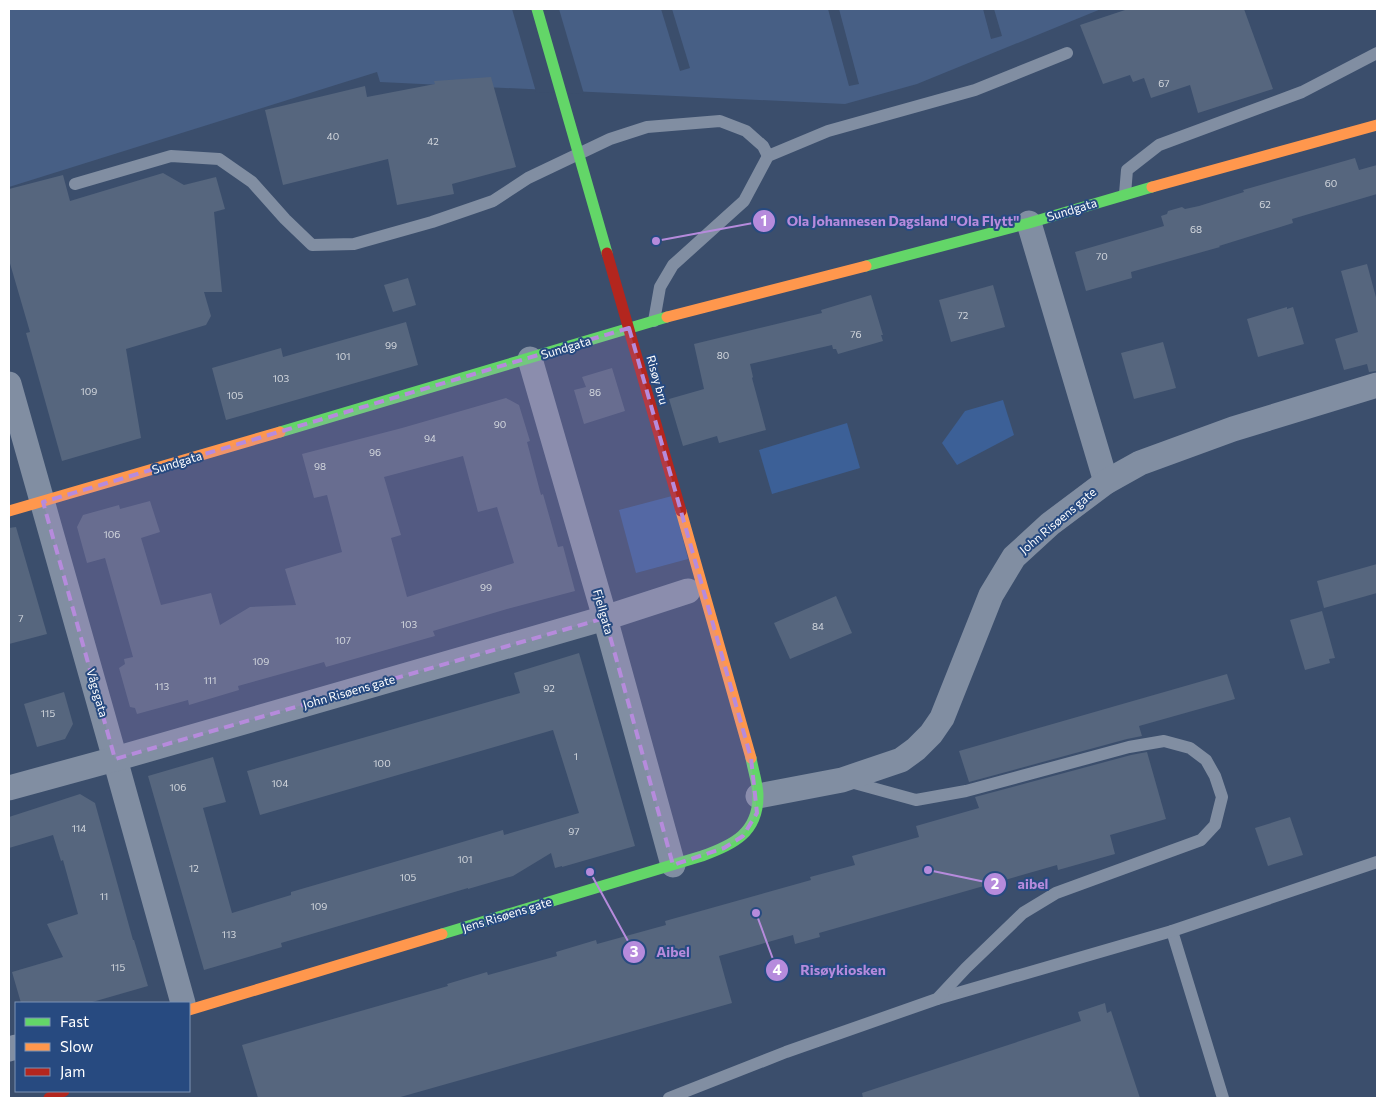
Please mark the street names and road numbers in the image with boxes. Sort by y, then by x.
street label: Sundgata [1045,195,1098,223]
street label: Sundgata [539,333,592,361]
street label: Risøy bru [644,353,672,406]
street label: Sundgata [150,448,203,476]
street label: John Risøens gate [1016,484,1099,557]
street label: Fjellgata [591,588,617,636]
street label: Vågsgata [84,667,112,719]
street label: John Risøens gate [301,671,397,712]
street label: Jens Risøens gate [460,894,554,935]

